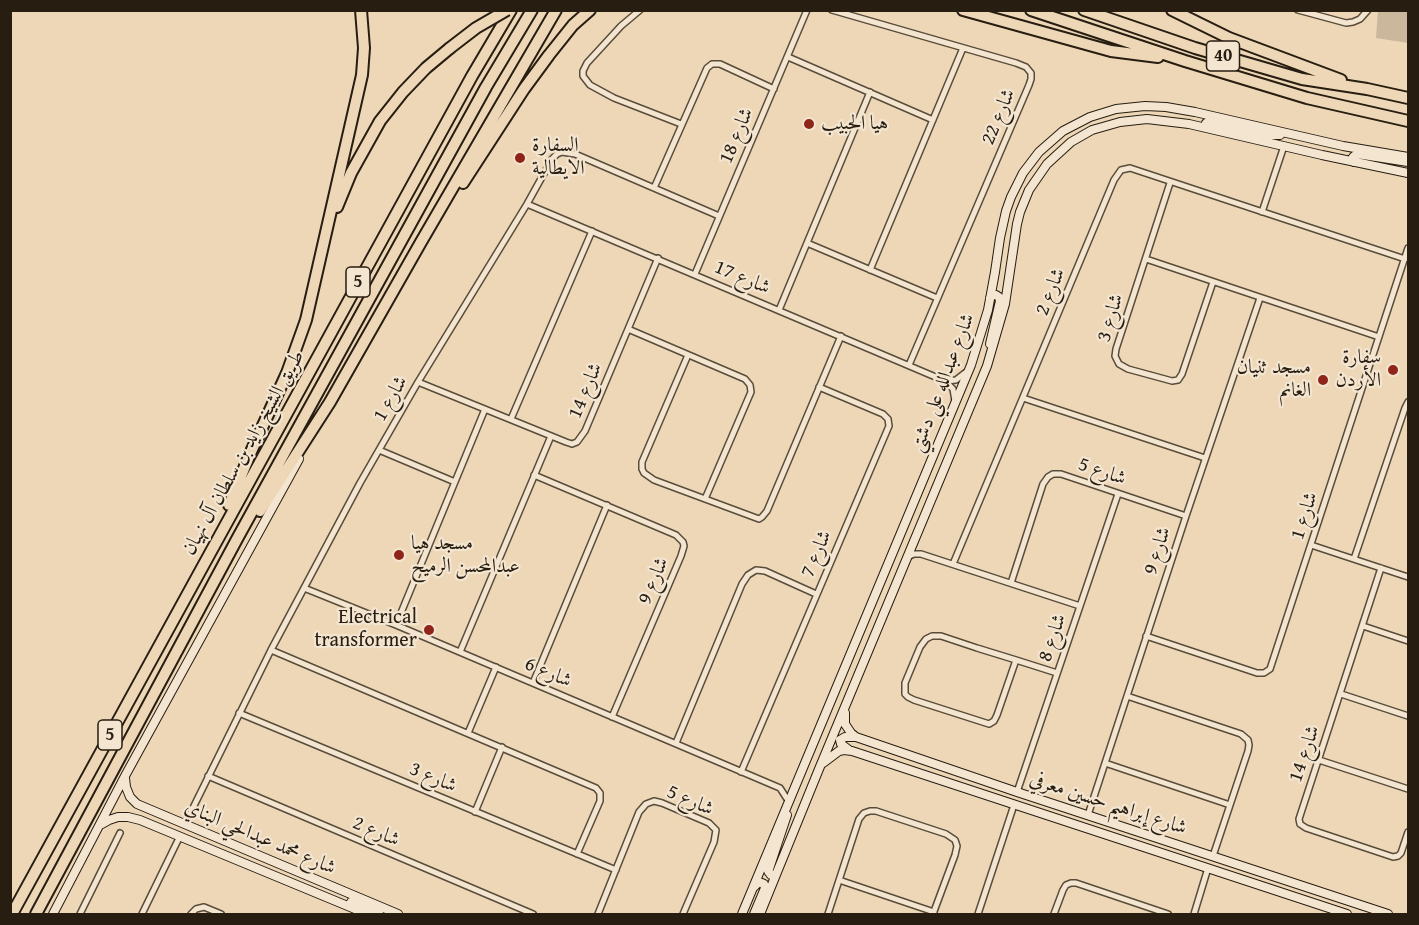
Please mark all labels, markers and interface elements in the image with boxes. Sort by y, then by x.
road number: 40 [1206,41,1240,71]
street label: شارع 22 [977,85,1021,149]
street label: شارع 18 [715,104,759,168]
place label: هيا الحبيب [821,112,888,136]
marker: هيا الحبيب [802,117,816,131]
place label: السفارة الايطالية [532,134,585,181]
marker: السفارة الايطالية [513,151,527,165]
street label: شارع 17 [710,256,774,300]
street label: شارع 2 [1031,265,1071,319]
road number: 5 [346,267,370,297]
street label: شارع 3 [1092,291,1130,345]
street label: شارع عبدالله علي دشتي [905,310,981,456]
street label: طريق الشيخ زايد بن سلطان آل نهيان [178,346,310,560]
place label: سفارة الأردن [1335,346,1381,393]
place label: مسجد ثنيان الغانم [1237,356,1311,403]
street label: شارع 14 [564,359,608,423]
marker: سفارة الأردن [1386,363,1400,377]
street label: شارع 1 [368,372,414,426]
marker: مسجد ثنيان الغانم [1316,373,1330,387]
street label: شارع 5 [1075,453,1129,491]
street label: شارع 1 [1286,489,1324,543]
street label: شارع 9 [1139,524,1177,578]
street label: شارع 7 [796,527,838,581]
place label: مسجد هيا عبدالمحسن الرميح [411,532,520,579]
marker: مسجد هيا عبدالمحسن الرميح [392,548,406,562]
street label: شارع 9 [633,554,675,608]
place label: Electrical transformer [314,606,417,653]
street label: شارع 8 [1034,611,1072,665]
marker: Electrical transformer [422,623,436,637]
street label: شارع 6 [521,652,575,694]
road number: 5 [98,720,122,750]
street label: شارع 14 [1284,722,1326,786]
street label: شارع 3 [406,757,460,799]
street label: شارع إبراهيم حسين معرفي [1026,767,1190,841]
street label: شارع 5 [663,780,717,822]
street label: شارع محمد عبدالحي البناي [181,795,339,881]
street label: شارع 2 [349,811,403,853]

